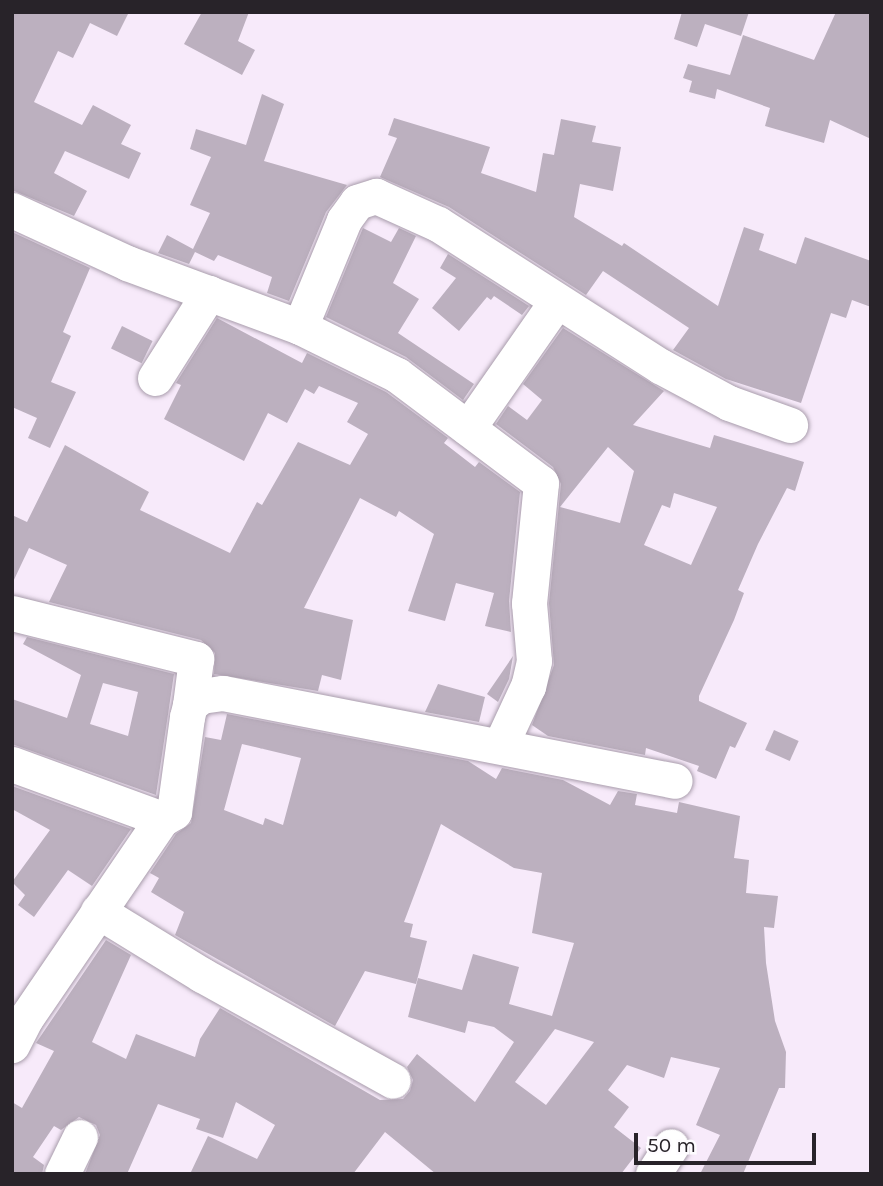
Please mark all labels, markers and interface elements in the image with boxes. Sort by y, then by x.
scale bar [638,1120,820,1164]
text: 50 m [647,1133,696,1157]

